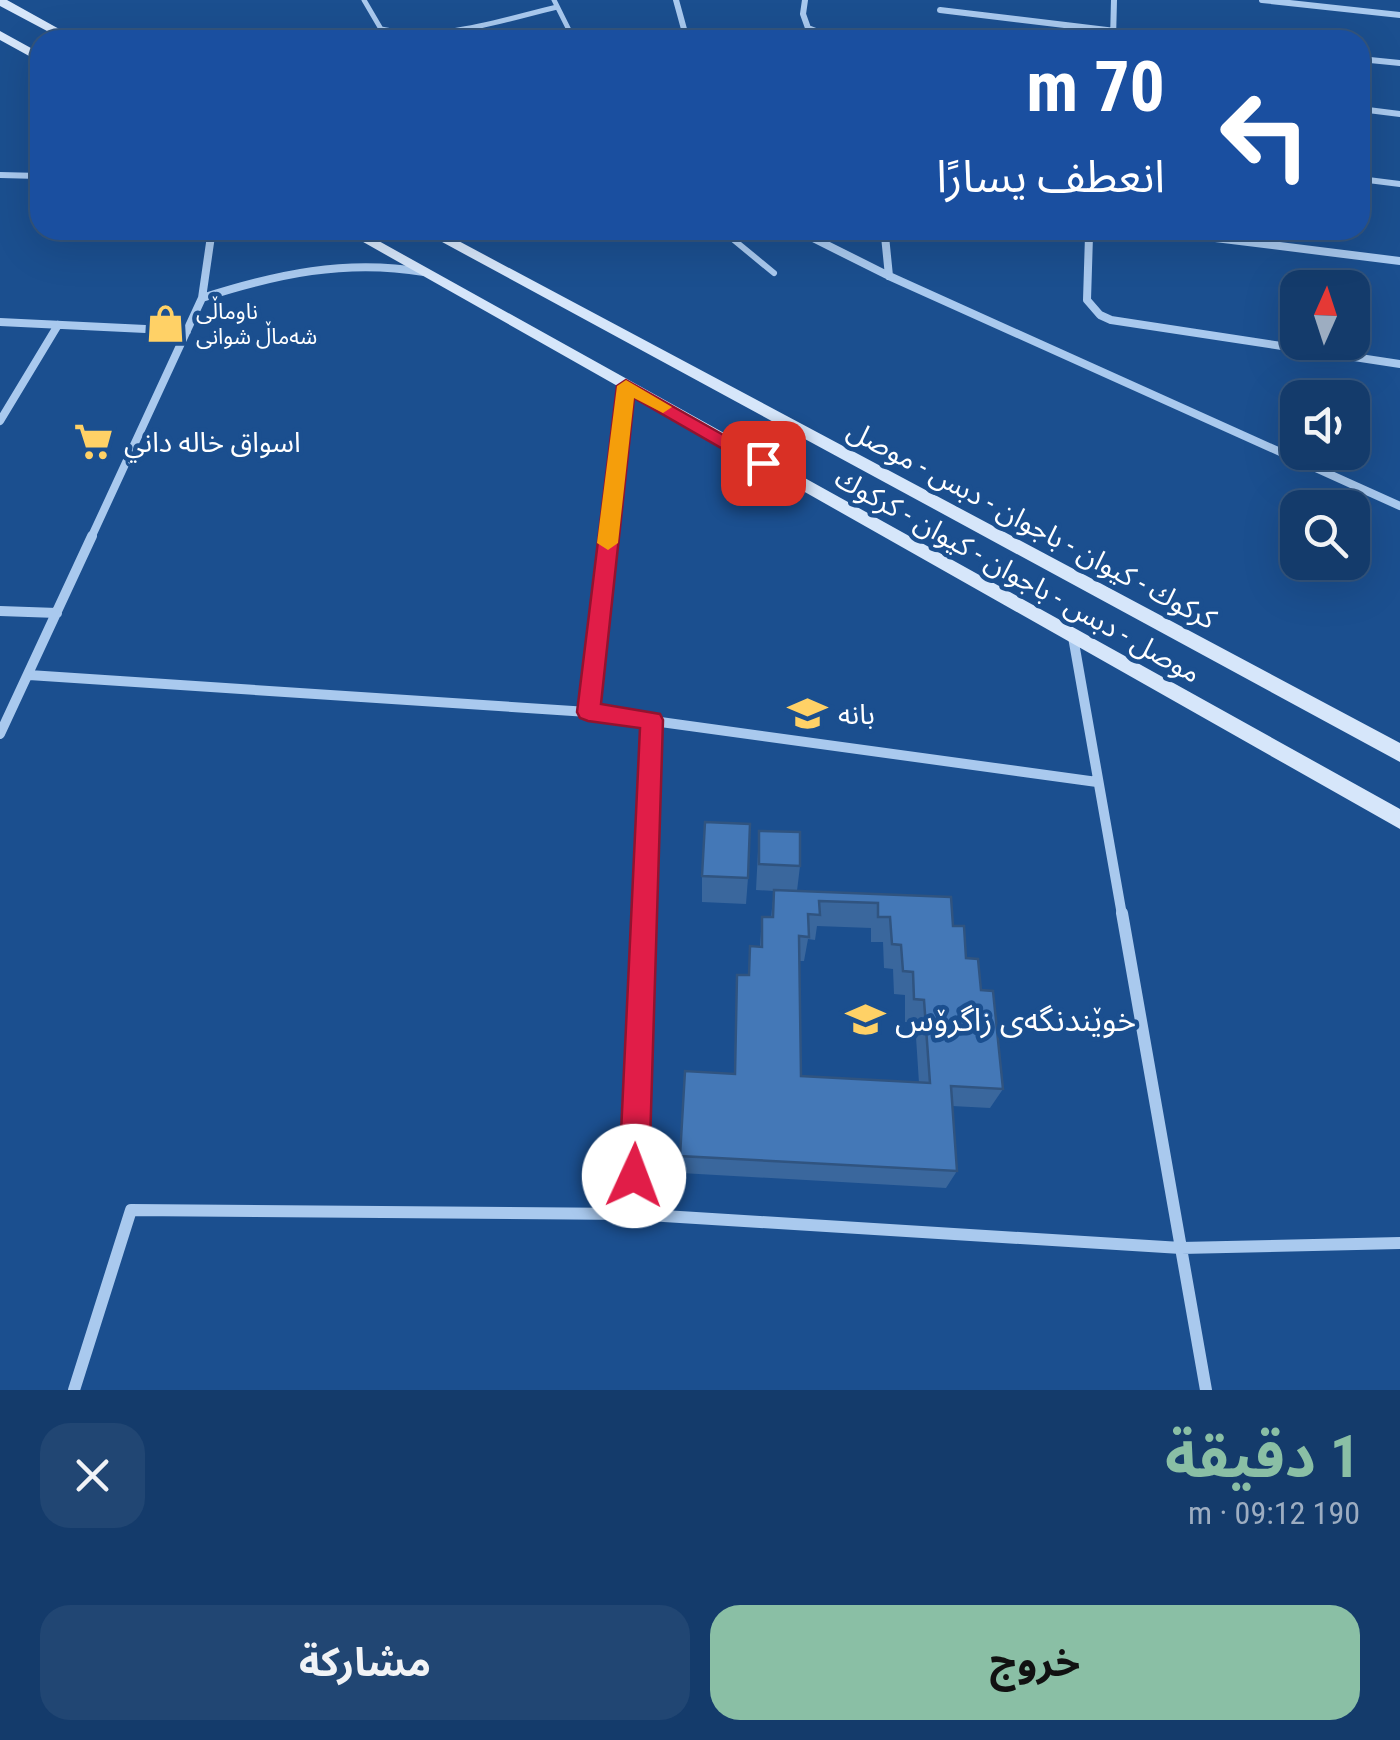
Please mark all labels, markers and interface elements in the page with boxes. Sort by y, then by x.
text: 70 m [1026,46,1165,128]
icon: left [1200,70,1330,200]
text: انعطف يسارًا [936,150,1165,203]
north arrow [1280,270,1370,360]
map controls [1280,270,1370,580]
place label: ناوماڵی شەماڵ شوانی [196,296,317,349]
shop icon: ناوماڵی شەماڵ شوانی [145,303,187,345]
button: sound [1280,380,1370,470]
street label: كركوك - كيوان - باجوان - دبس - موصل [842,413,1222,636]
supermarket icon: اسواق خاله داني [73,421,115,463]
pin [721,421,806,506]
place label: اسواق خاله داني [124,426,301,463]
icon: arrive [736,436,791,491]
street label: موصل - دبس - باجوان - كيوان - كركوك [829,461,1206,690]
button: search [1280,490,1370,580]
school or university icon: بانە [787,693,829,735]
place label: بانە [838,698,875,731]
school or university icon: خوێندنگەی زاگرۆس [844,999,886,1041]
place label: خوێندنگەی زاگرۆس [895,1001,1136,1039]
position arrow [582,1124,686,1228]
text: 1 دقيقة [1165,1421,1360,1492]
button: close [40,1423,145,1528]
text: 190 m · 09:12 [1188,1494,1360,1532]
button: مشاركة [40,1605,690,1720]
button: خروج [710,1605,1360,1720]

